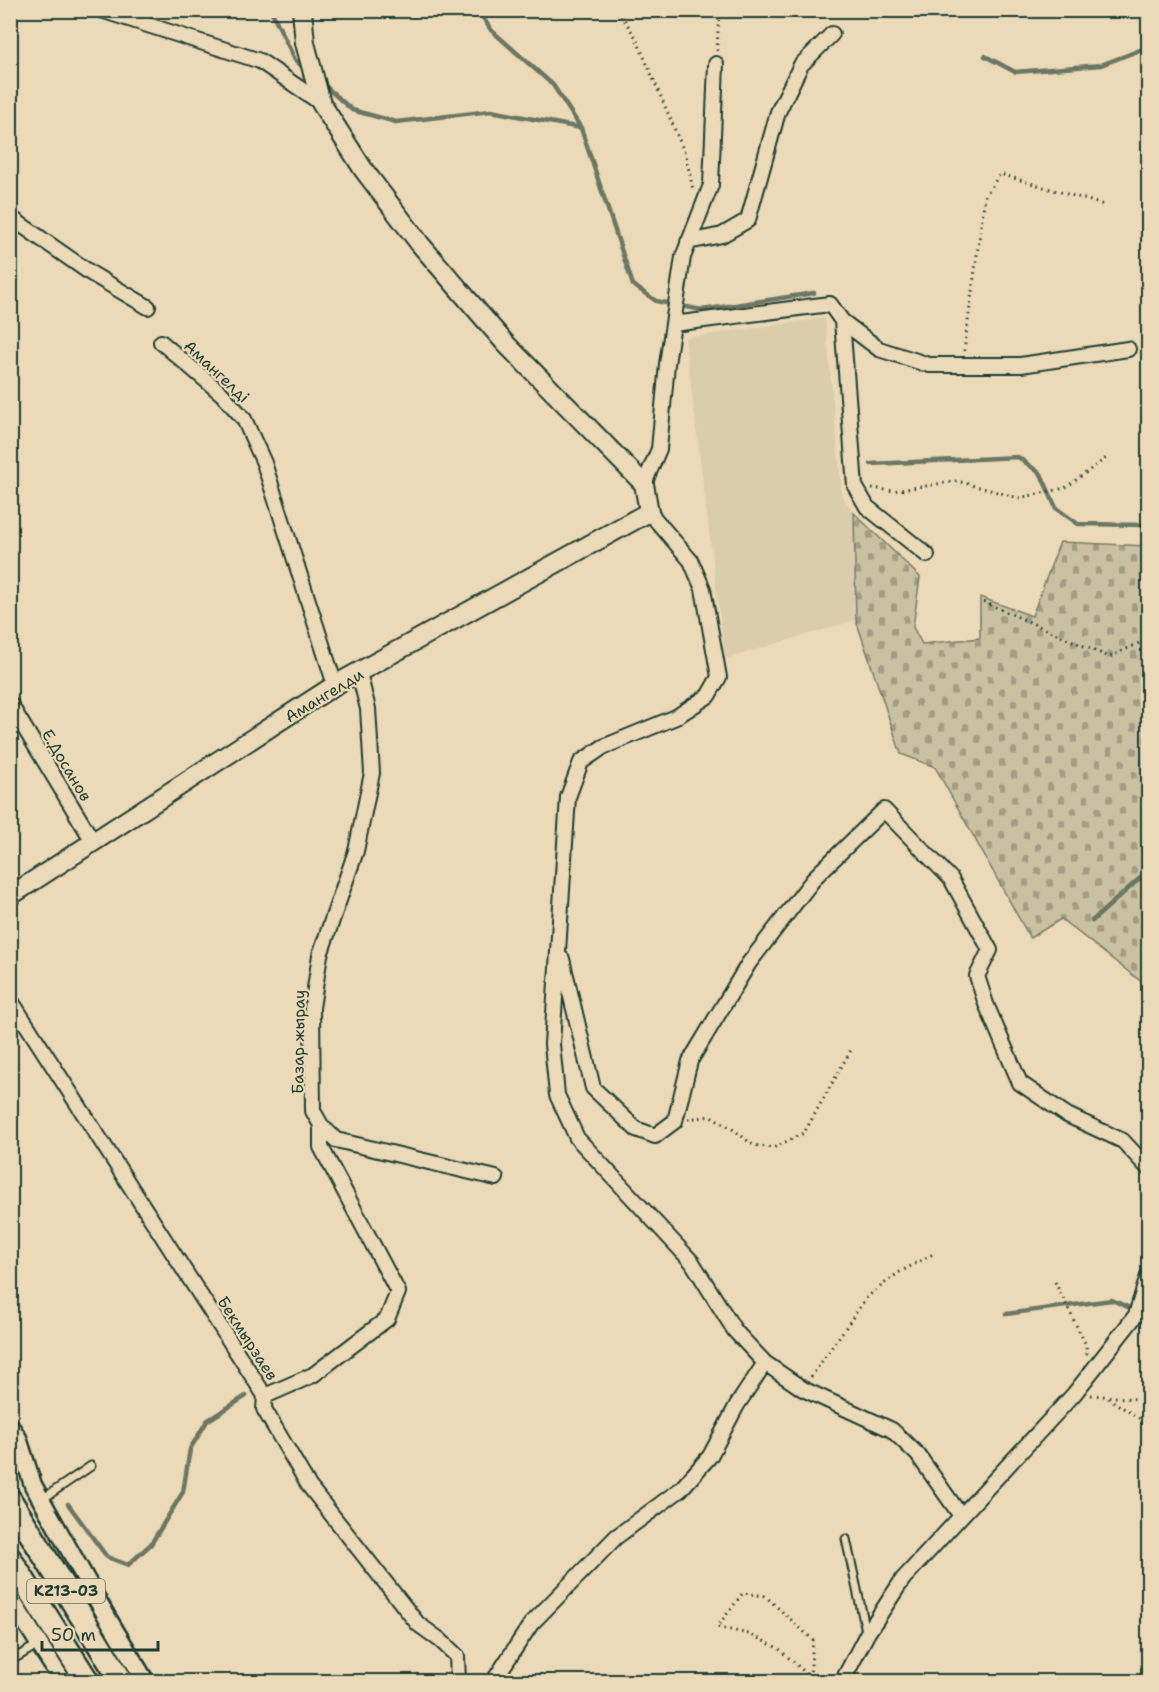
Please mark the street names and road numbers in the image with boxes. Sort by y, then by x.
street label: Амангелді [179,336,254,407]
street label: Амангелди [281,664,368,727]
street label: Е.Досанов [37,725,96,805]
street label: Базар жырау [287,990,310,1094]
street label: Бекмырзаев [213,1292,283,1384]
road number: KZ13-03 [27,1579,105,1603]

